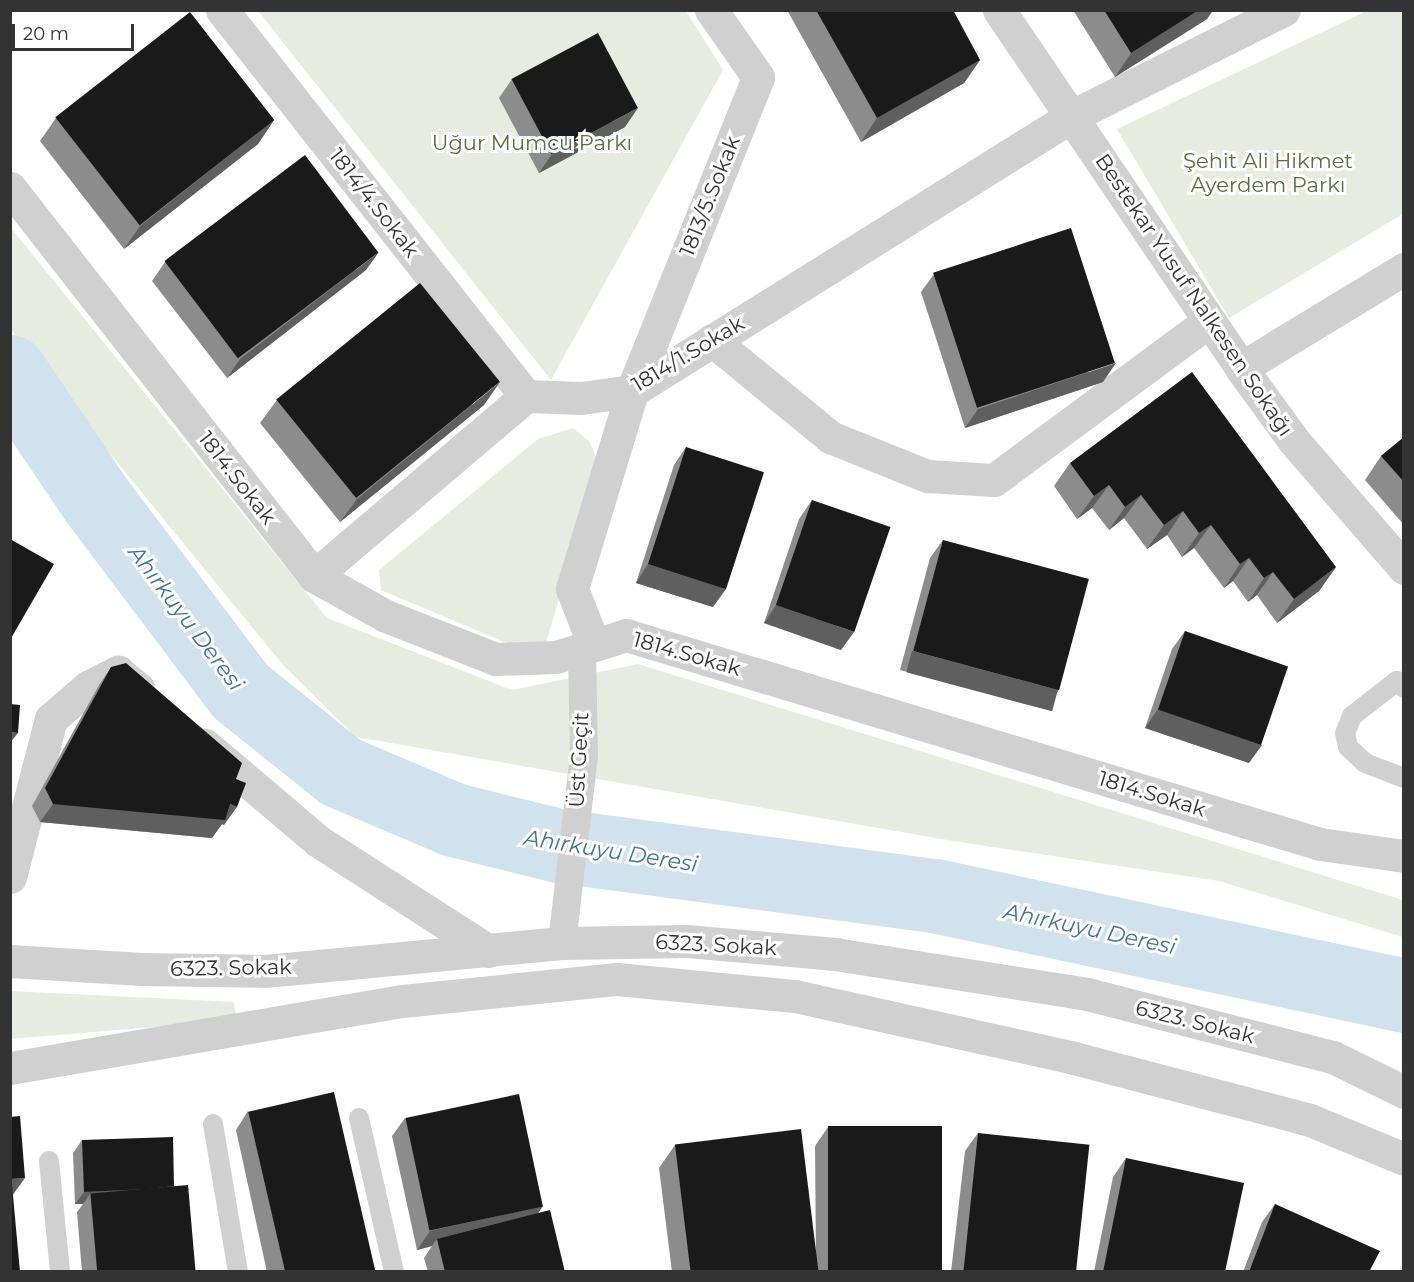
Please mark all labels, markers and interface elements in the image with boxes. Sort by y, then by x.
scale bar [15,12,136,50]
text: 20 m [23,23,69,45]
park label: Uğur Mumcu Parkı [432,130,632,156]
street label: 1813/5.Sokak [674,132,746,260]
street label: 1814/4.Sokak [324,144,424,262]
park label: Şehit Ali Hikmet Ayerdem Parkı [1183,148,1353,198]
street label: Bestekar Yusuf Nalkesen Sokağı [1090,149,1298,441]
street label: 1814/1.Sokak [627,311,749,397]
street label: 1814.Sokak [193,427,281,529]
water label: Ahırkuyu Deresi [123,540,249,696]
street label: 1814.Sokak [630,627,744,681]
street label: Üst Geçit [564,712,594,808]
street label: 1814.Sokak [1095,766,1209,822]
water label: Ahırkuyu Deresi [522,824,700,878]
water label: Ahırkuyu Deresi [1002,898,1178,960]
street label: 6323. Sokak [655,929,777,961]
street label: 6323. Sokak [170,954,292,982]
street label: 6323. Sokak [1133,995,1257,1049]

